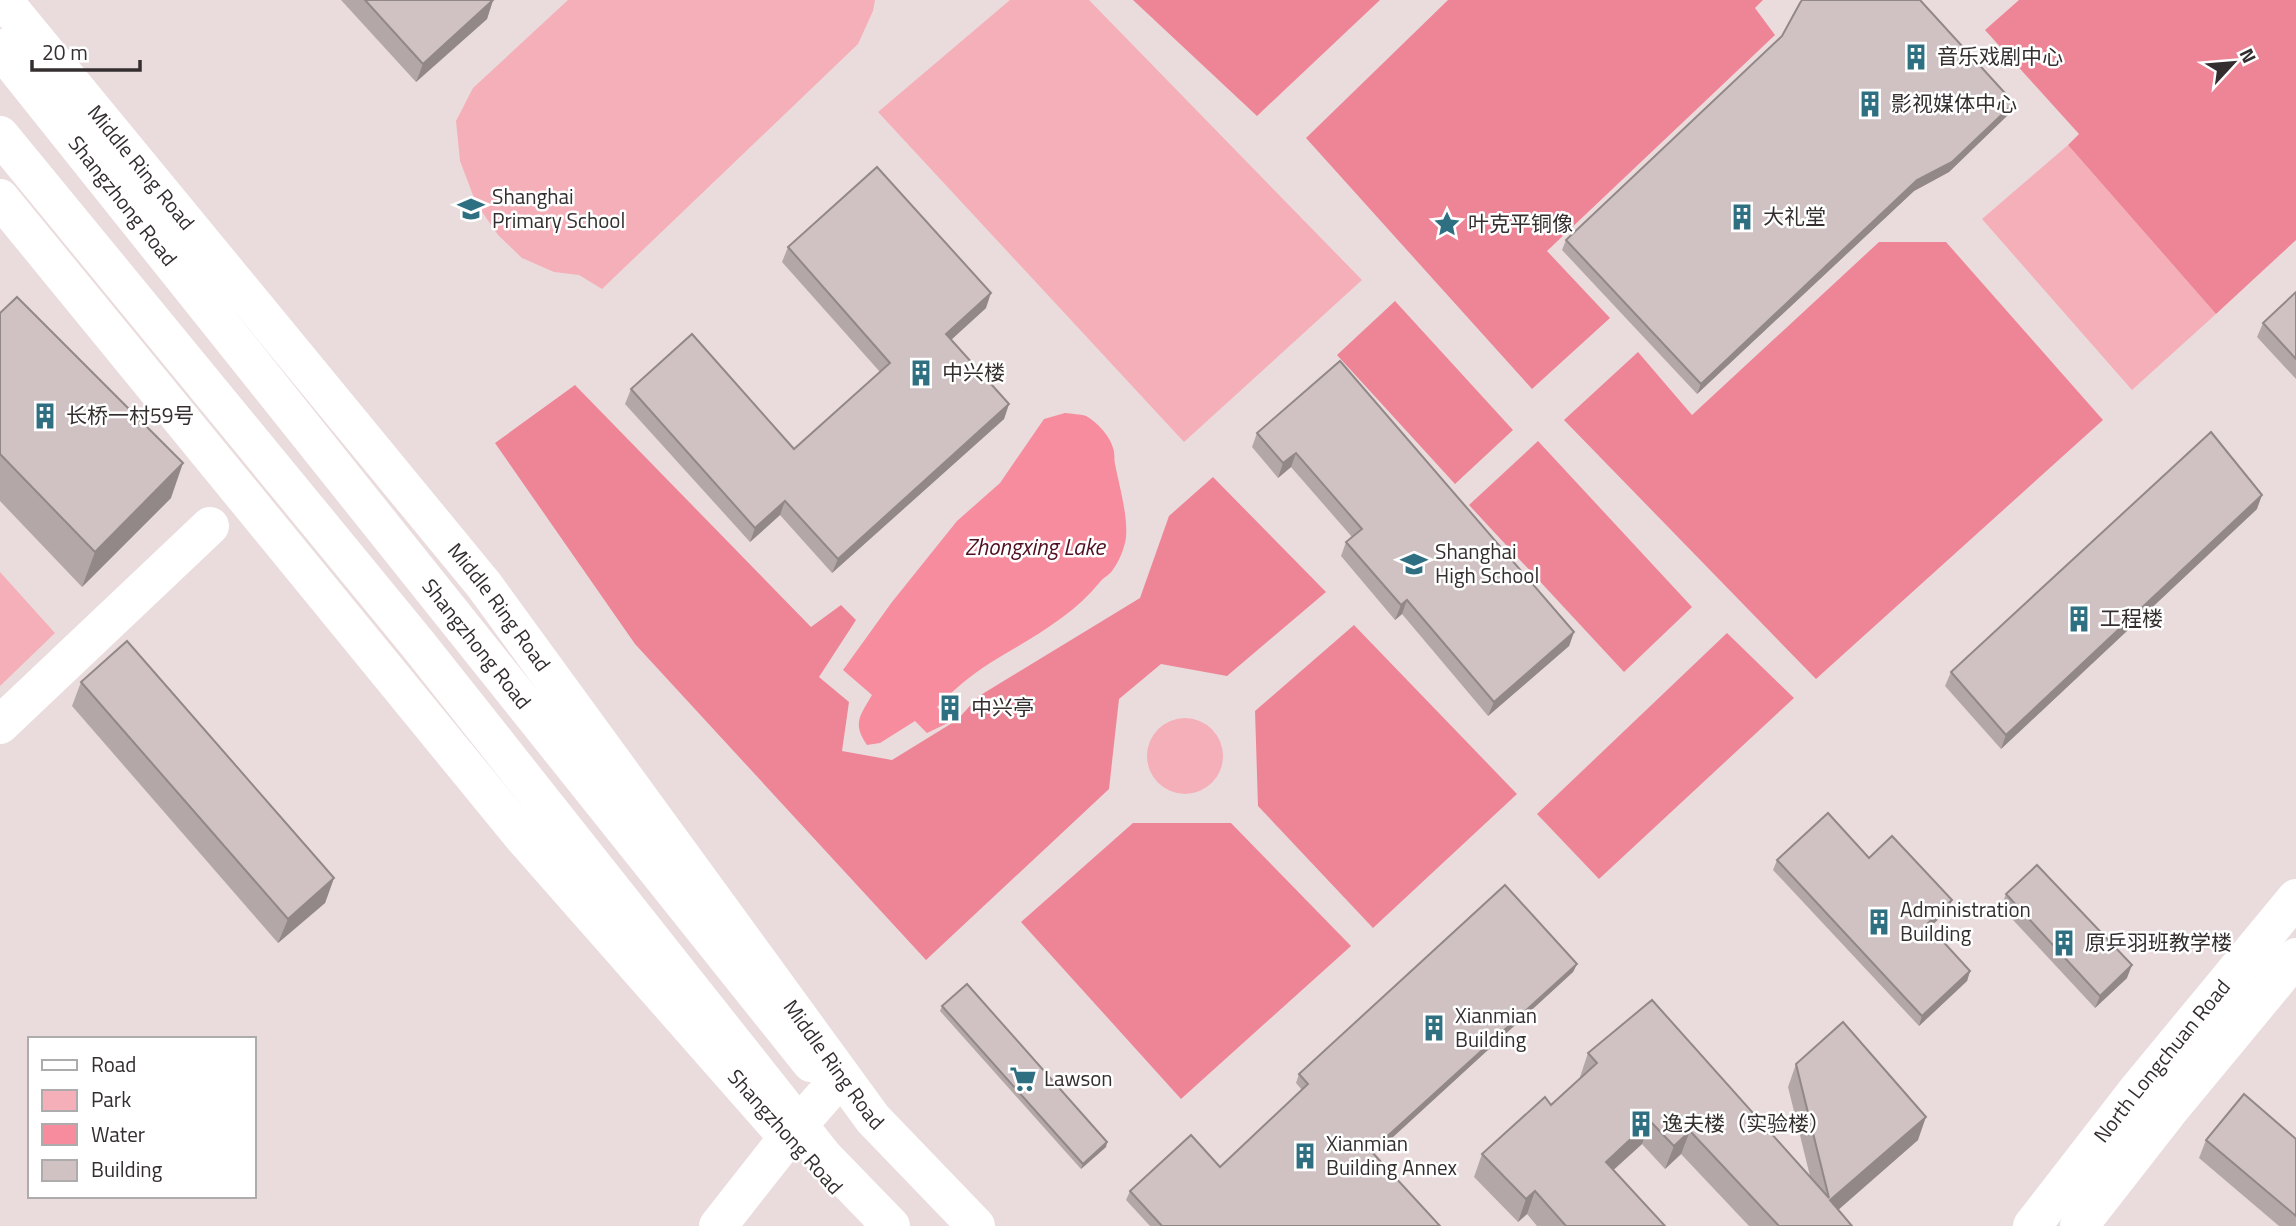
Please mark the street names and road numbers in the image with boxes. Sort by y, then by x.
street label: Middle Ring Road [80,97,203,237]
street label: Shangzhong Road [61,128,185,273]
street label: Middle Ring Road [440,535,559,678]
street label: Shangzhong Road [415,571,539,716]
street label: North Longchuan Road [2085,972,2238,1149]
street label: Middle Ring Road [776,992,892,1137]
street label: Shangzhong Road [721,1061,851,1201]

